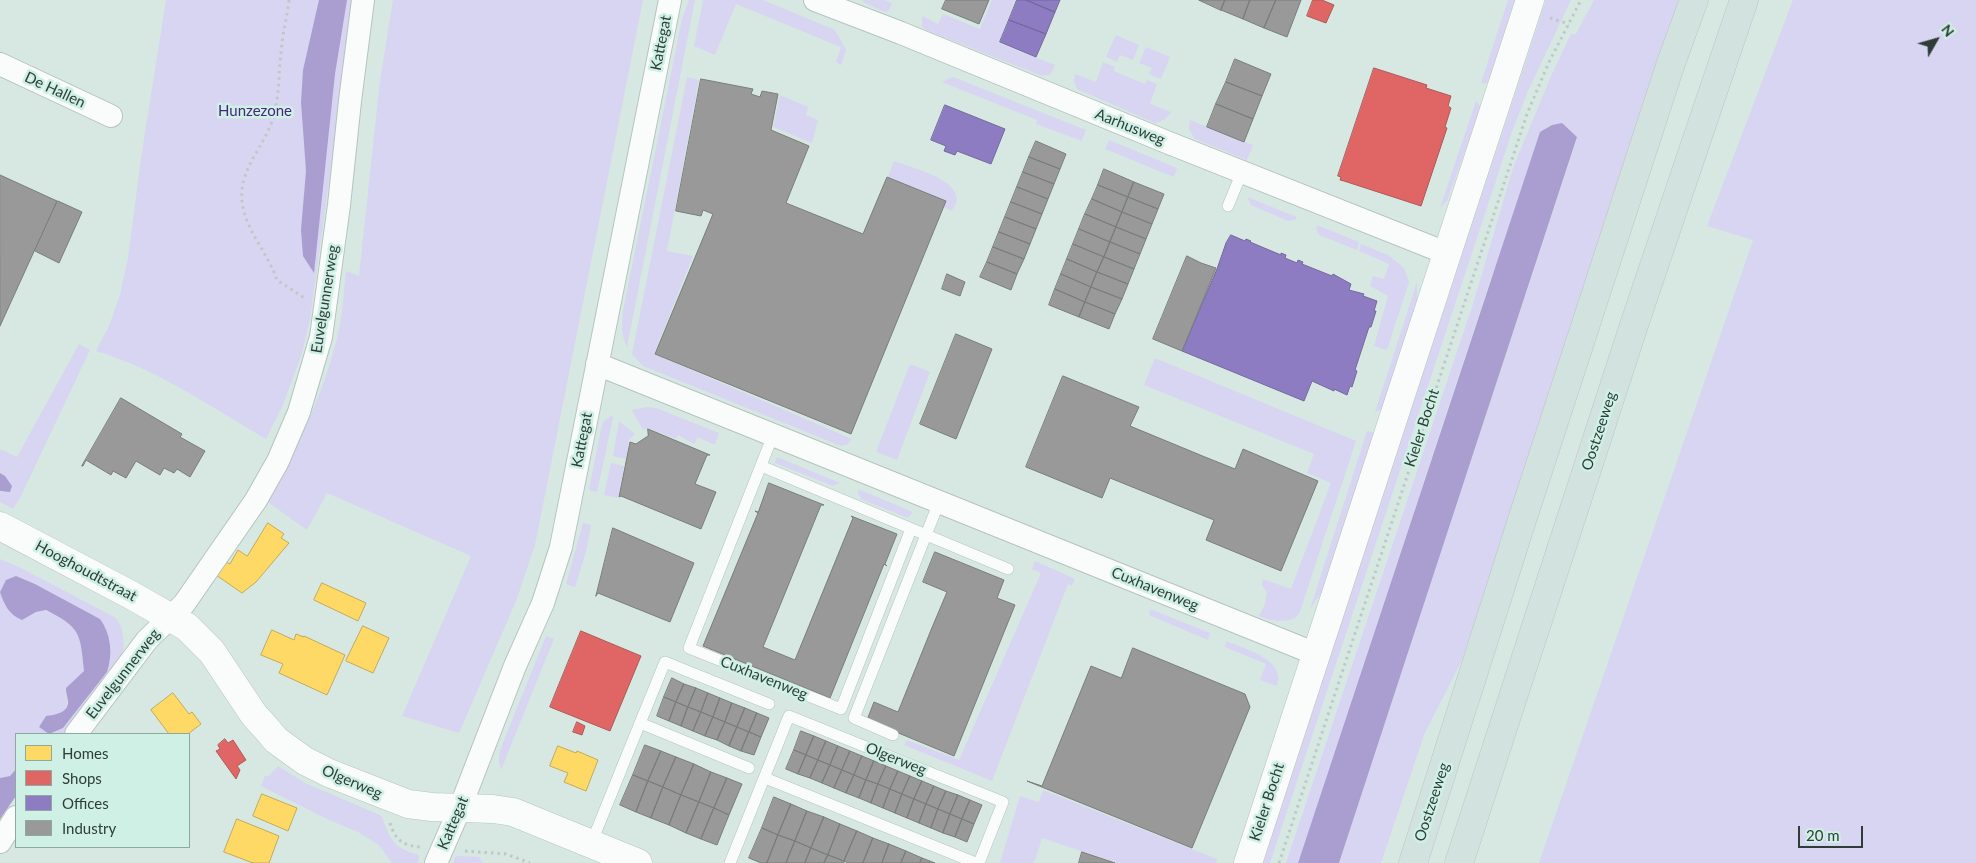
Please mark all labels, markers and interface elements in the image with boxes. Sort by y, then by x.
street label: Kattegat [647,14,675,72]
north arrow [1911,15,1961,65]
text: N [1938,21,1958,40]
street label: De Hallen [22,68,88,112]
park label: Hunzezone [218,102,292,120]
street label: Aarhusweg [1092,105,1168,149]
street label: Euvelgunnerweg [308,244,342,354]
street label: Kieler Bocht [1401,387,1443,469]
street label: Oostzeeweg [1578,389,1620,473]
street label: Kattegat [568,411,596,469]
street label: Hooghoudtstraat [32,537,140,605]
street label: Cuxhavenweg [1109,563,1201,615]
street label: Euvelgunnerweg [82,625,164,723]
street label: Cuxhavenweg [718,652,810,704]
legend [15,733,190,848]
street label: Olgerweg [863,739,929,779]
text: Homes [62,744,108,762]
street label: Oostzeeweg [1411,760,1453,844]
street label: Olgerweg [319,761,385,803]
street label: Kieler Bocht [1246,761,1288,843]
text: Shops [62,769,102,787]
text: Offices [62,794,109,812]
street label: Kattegat [434,794,472,852]
scale bar [1801,816,1866,848]
text: Industry [62,819,116,837]
text: 20 m [1806,826,1840,844]

